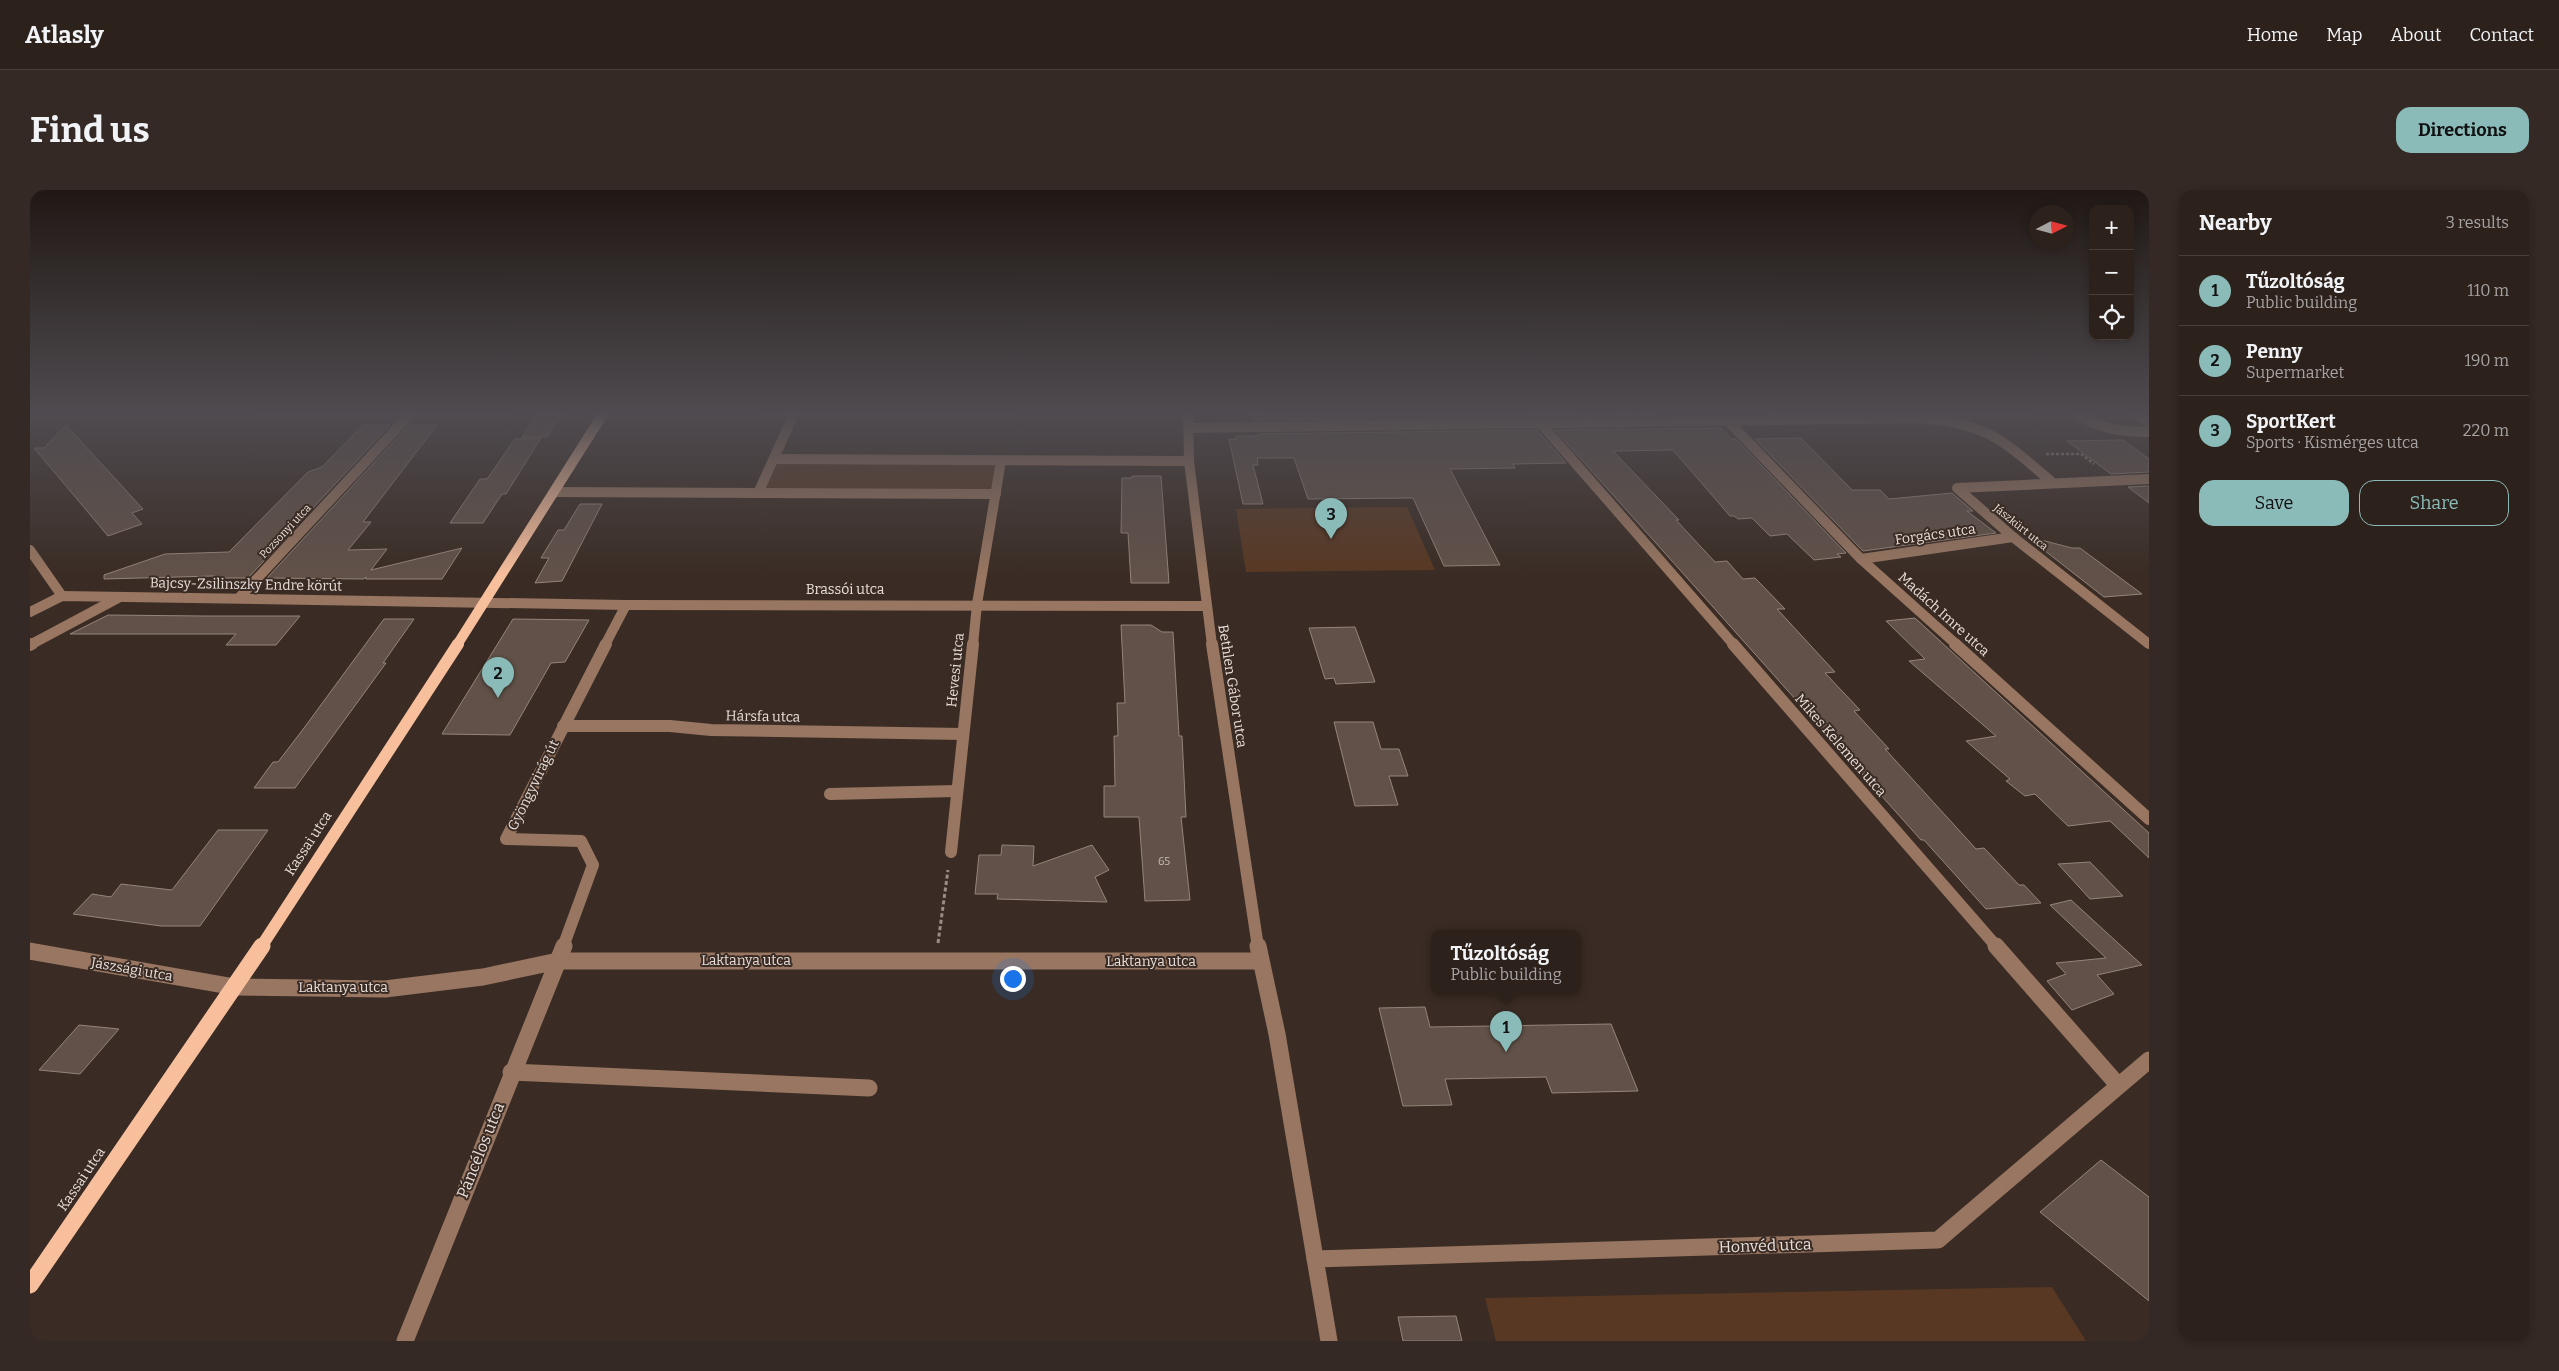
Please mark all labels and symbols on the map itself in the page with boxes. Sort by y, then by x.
north arrow [2029,205,2074,250]
pin: 3 [1315,498,1347,539]
street label: Jászkürt utca [1990,501,2050,553]
street label: Pozsonyi utca [257,502,314,561]
street label: Forgács utca [1894,520,1977,549]
street label: Madách Imre utca [1895,569,1993,660]
street label: Bajcsy-Zsilinszky Endre körút [150,574,342,595]
street label: Brassói utca [806,581,885,598]
street label: Bethlen Gábor utca [1214,623,1251,749]
street label: Hevesi utca [943,632,968,708]
pin: 2 [482,657,514,698]
street label: Mikes Kelemen utca [1791,690,1890,800]
street label: Hársfa utca [726,707,801,726]
street label: Gyöngyvirág út [504,737,563,833]
street label: Kassai utca [281,808,336,879]
house number: 65 [1158,855,1170,868]
street label: Laktanya utca [701,952,791,969]
street label: Laktanya utca [1106,953,1196,970]
street label: Jászsági utca [89,954,174,985]
your location [1000,966,1026,992]
street label: Laktanya utca [298,979,388,996]
pin: 1 [1490,1011,1522,1052]
street label: Páncélos utca [453,1099,508,1201]
street label: Kassai utca [54,1144,109,1214]
street label: Honvéd utca [1718,1234,1812,1257]

